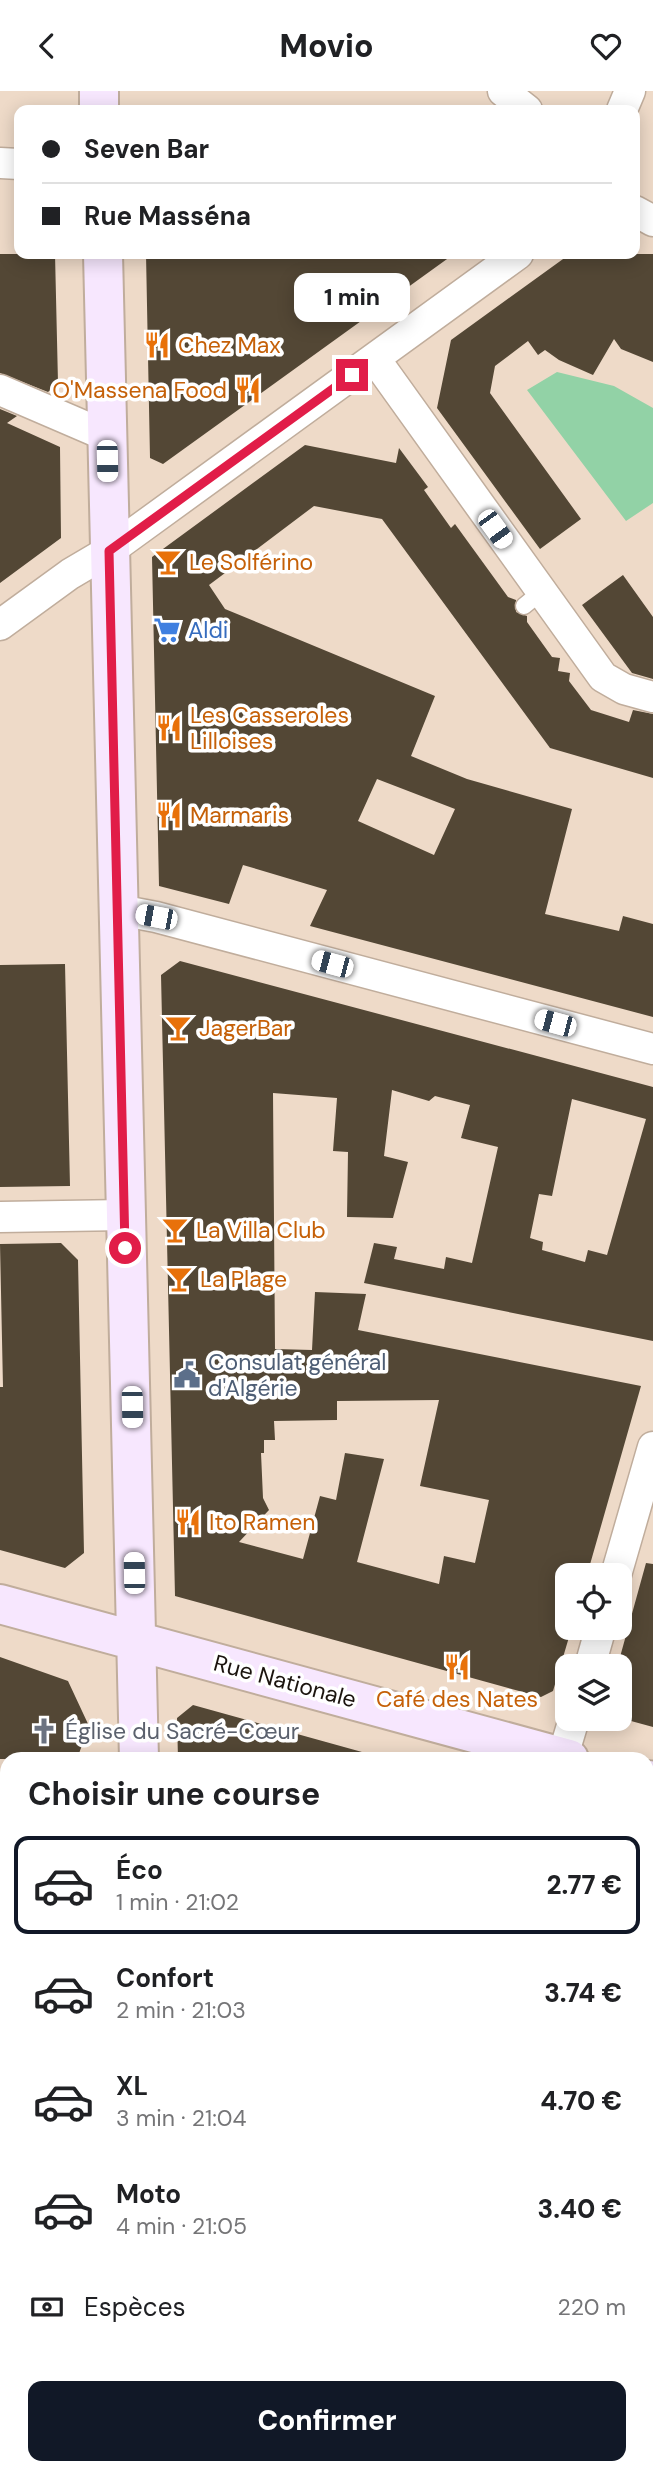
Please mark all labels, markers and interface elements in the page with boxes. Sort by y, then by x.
text: Movio [280,25,373,67]
icon: back [28,27,66,65]
icon: heart [587,27,625,65]
text: Seven Bar [84,132,209,166]
text: Rue Masséna [84,199,251,233]
callout: 1 min [294,273,410,323]
text: 1 min [324,282,380,312]
restaurant icon: Chez Max [142,330,172,360]
place label: Chez Max [178,330,281,360]
route end [336,359,368,391]
place label: O'Massena Food [52,375,227,405]
restaurant icon: O'Massena Food [233,375,263,405]
car [97,440,118,482]
car [475,506,516,552]
bar icon: Le Solférino [153,547,183,577]
place label: Le Solférino [189,547,313,577]
supermarket icon: Aldi [152,615,182,645]
place label: Aldi [188,615,228,645]
place label: Les Casseroles Lilloises [190,700,349,756]
restaurant icon: Les Casseroles Lilloises [154,713,184,743]
restaurant icon: Marmaris [154,800,184,830]
place label: Marmaris [190,800,289,830]
car [134,903,179,931]
car [309,948,356,980]
car [532,1007,579,1039]
bar icon: JagerBar [163,1013,193,1043]
place label: JagerBar [199,1013,292,1043]
bar icon: La Villa Club [160,1215,190,1245]
place label: La Villa Club [196,1215,326,1245]
route start [109,1232,141,1264]
bar icon: La Plage [164,1264,194,1294]
place label: La Plage [200,1264,287,1294]
place label: Consulat général d'Algérie [208,1347,386,1403]
public building icon: Consulat général d'Algérie [172,1360,202,1390]
car [122,1386,143,1428]
restaurant icon: Ito Ramen [173,1507,203,1537]
place label: Ito Ramen [209,1507,315,1537]
car [124,1552,145,1594]
map controls [555,1563,632,1731]
button: locate [555,1563,632,1640]
street label: Rue Nationale [211,1648,359,1714]
restaurant icon: Café des Nates [442,1652,472,1682]
button: layers [555,1654,632,1731]
place label: Café des Nates [376,1684,538,1714]
church icon: Église du Sacré-Cœur [29,1716,59,1746]
place label: Église du Sacré-Cœur [65,1716,299,1746]
text: Choisir une course [28,1773,320,1815]
text: Éco [116,1853,163,1887]
icon: car [32,1854,95,1917]
text: 2.77 € [547,1868,622,1902]
text: 1 min · 21:02 [116,1887,239,1917]
text: Confort [116,1961,214,1995]
icon: car [32,1962,95,2025]
text: 3.74 € [544,1976,622,2010]
text: 2 min · 21:03 [116,1995,246,2025]
text: XL [116,2069,148,2103]
icon: car [32,2070,95,2133]
text: 4.70 € [540,2084,622,2118]
text: 3 min · 21:04 [116,2103,246,2133]
text: Moto [116,2177,181,2211]
icon: car [32,2178,95,2241]
text: 3.40 € [538,2192,622,2226]
text: 4 min · 21:05 [116,2211,247,2241]
icon: cash [28,2288,66,2326]
text: Espèces [84,2290,185,2324]
text: 220 m [557,2292,626,2322]
button: Confirmer [28,2381,626,2461]

